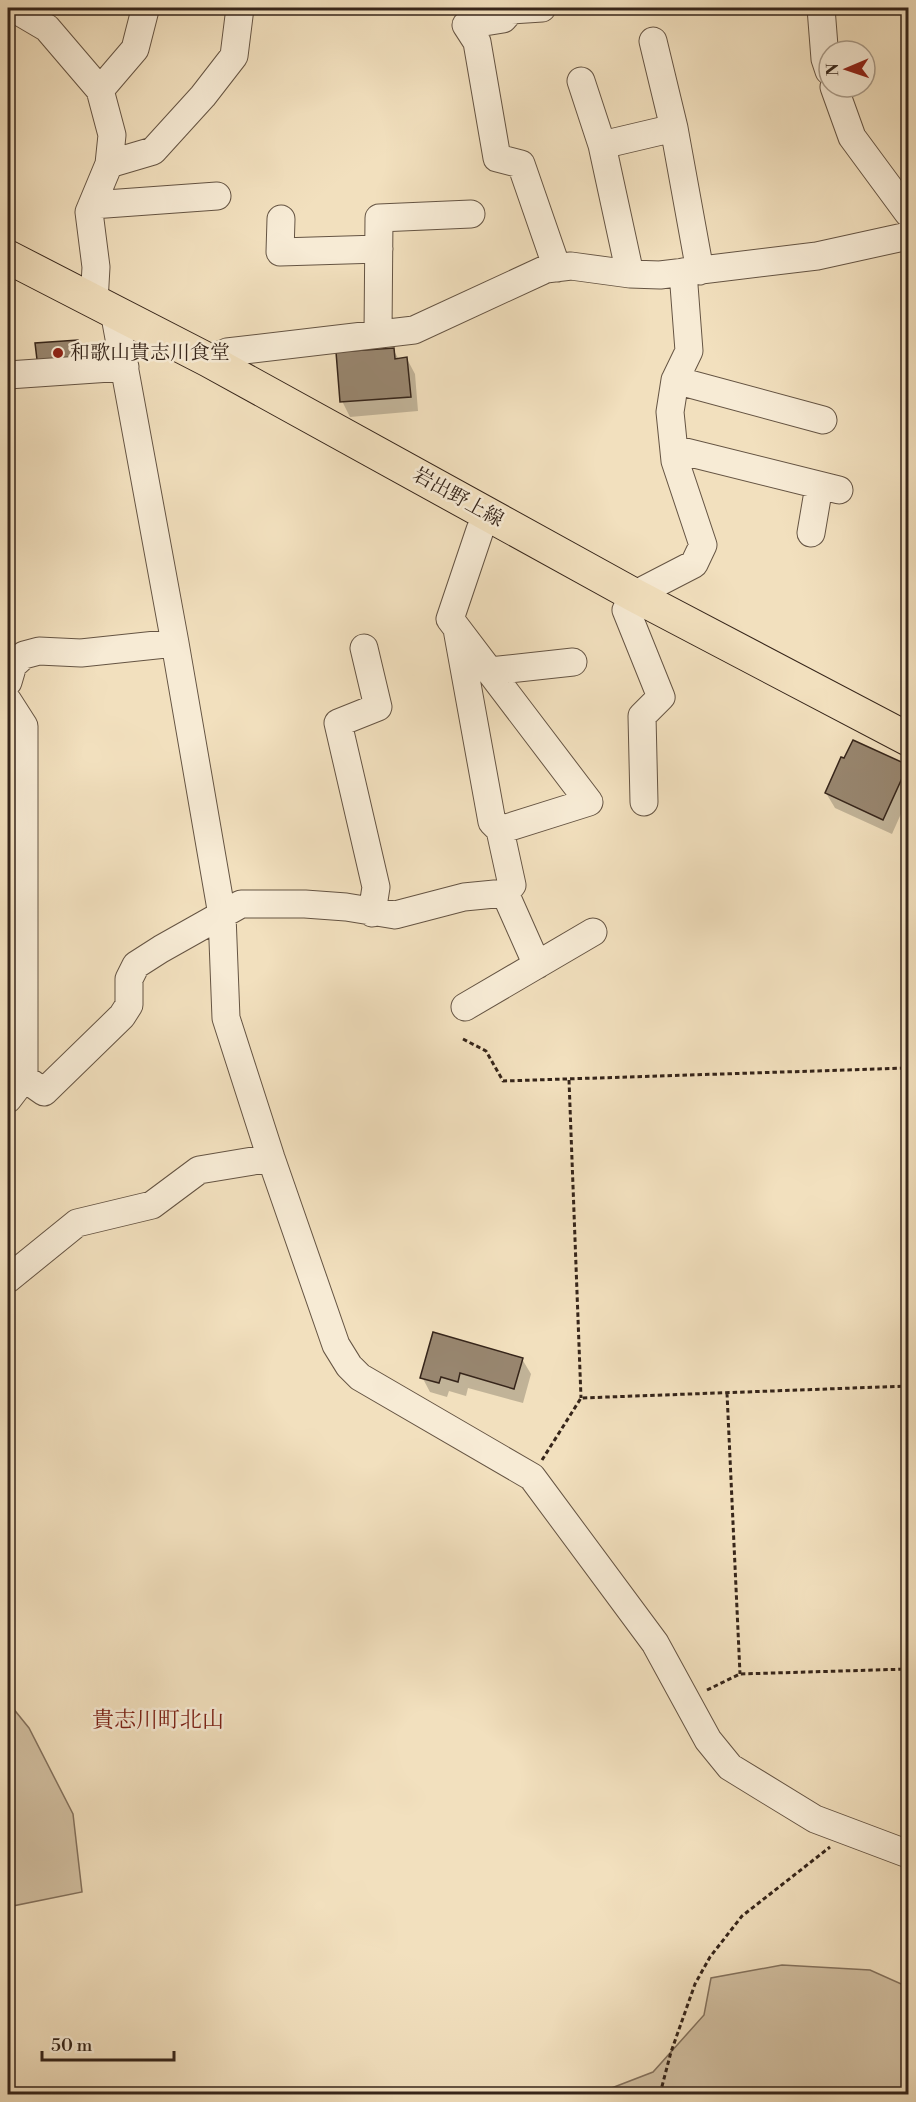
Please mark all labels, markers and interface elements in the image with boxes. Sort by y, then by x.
north arrow [817,39,877,99]
text: N [823,62,843,76]
place label: 和歌山貴志川食堂 [70,341,230,366]
marker: 和歌山貴志川食堂 [51,346,65,360]
street label: 岩出野上線 [408,463,508,533]
district label: 貴志川町北山 [92,1707,224,1734]
scale bar [42,2024,174,2062]
text: 50 m [51,2034,93,2057]

